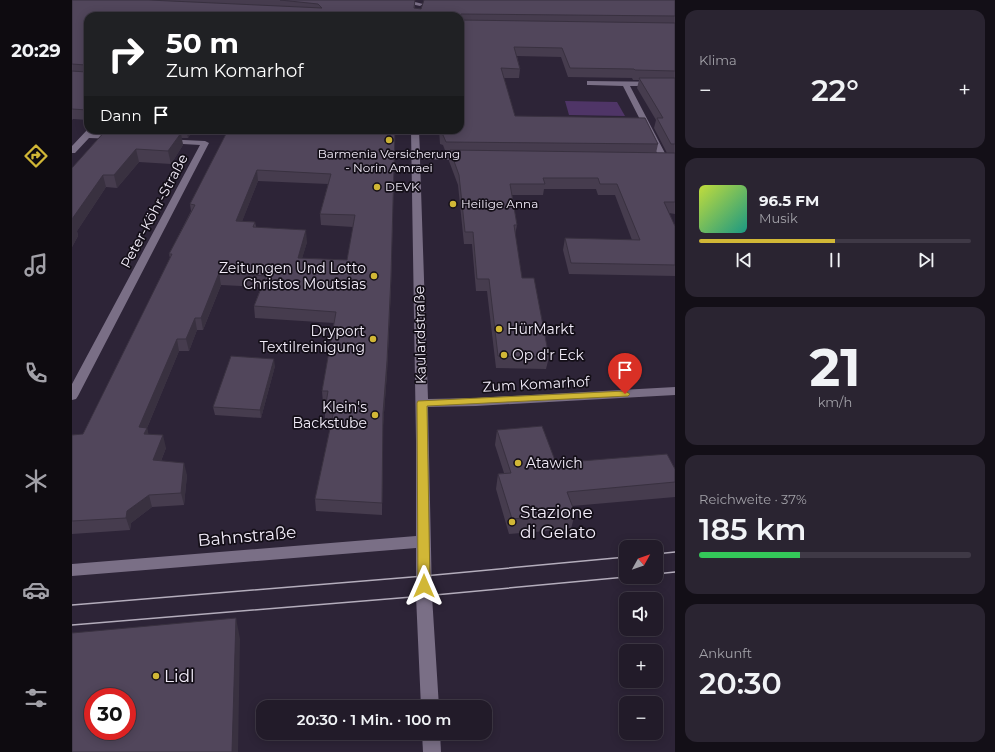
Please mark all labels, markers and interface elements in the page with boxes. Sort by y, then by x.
text: 50 m [166,26,239,60]
icon: right [100,28,152,80]
text: 20:29 [11,40,61,62]
text: Klima [699,52,737,68]
text: Zum Komarhof [166,60,304,82]
text: 22° [811,72,859,109]
text: − [699,77,712,104]
text: + [958,77,971,104]
icon: arrive [150,104,172,126]
text: Dann [100,106,142,125]
marker: Barmenia Versicherung - Norin Amraei [384,135,394,145]
icon: directions [22,142,50,170]
place label: Barmenia Versicherung - Norin Amraei [318,146,460,175]
street label: Peter-Köhr-Straße [116,151,192,271]
place label: DEVK [385,179,420,194]
marker: DEVK [372,182,382,192]
text: 96.5 FM [759,191,819,210]
place label: Heilige Anna [461,196,538,211]
marker: Heilige Anna [448,199,458,209]
text: Musik [759,210,798,226]
icon: previous [733,249,755,271]
icon: pause [824,249,846,271]
icon: next [915,249,937,271]
icon: music [22,251,50,279]
place label: Zeitungen Und Lotto Christos Moutsias [219,259,366,293]
marker: Zeitungen Und Lotto Christos Moutsias [369,271,379,281]
street label: Kaulardstraße [410,286,430,384]
place label: HürMarkt [507,320,575,338]
place label: Dryport Textilreinigung [260,322,365,356]
marker: HürMarkt [494,324,504,334]
marker: Dryport Textilreinigung [368,334,378,344]
text: 21 [809,336,861,399]
place label: Op d'r Eck [512,346,585,364]
marker: Op d'r Eck [499,350,509,360]
pin [608,353,642,394]
icon: phone [22,359,50,387]
icon: arrive [614,359,636,381]
street label: Zum Komarhof [482,372,591,396]
text: km/h [818,394,852,410]
place label: Klein's Backstube [292,398,367,432]
marker: Klein's Backstube [370,410,380,420]
place label: Atawich [526,454,583,472]
marker: Atawich [513,458,523,468]
icon: climate [22,467,50,495]
text: Reichweite · 37% [699,491,807,507]
place label: Stazione di Gelato [520,502,596,542]
text: 185 km [699,511,806,548]
marker: Stazione di Gelato [507,517,517,527]
street label: Bahnstraße [197,522,297,550]
north arrow [619,540,663,584]
map controls [619,540,663,740]
position arrow [403,565,445,607]
icon: car [22,576,50,604]
button: sound [619,592,663,636]
button: + [619,644,663,688]
text: Ankunft [699,645,752,661]
text: 20:30 [699,665,782,702]
place label: Lidl [164,666,195,686]
marker: Lidl [151,671,161,681]
icon: filters [22,684,50,712]
speed limit sign: 30 [84,688,136,740]
button: − [619,696,663,740]
text: 20:30 · 1 Min. · 100 m [297,710,451,729]

